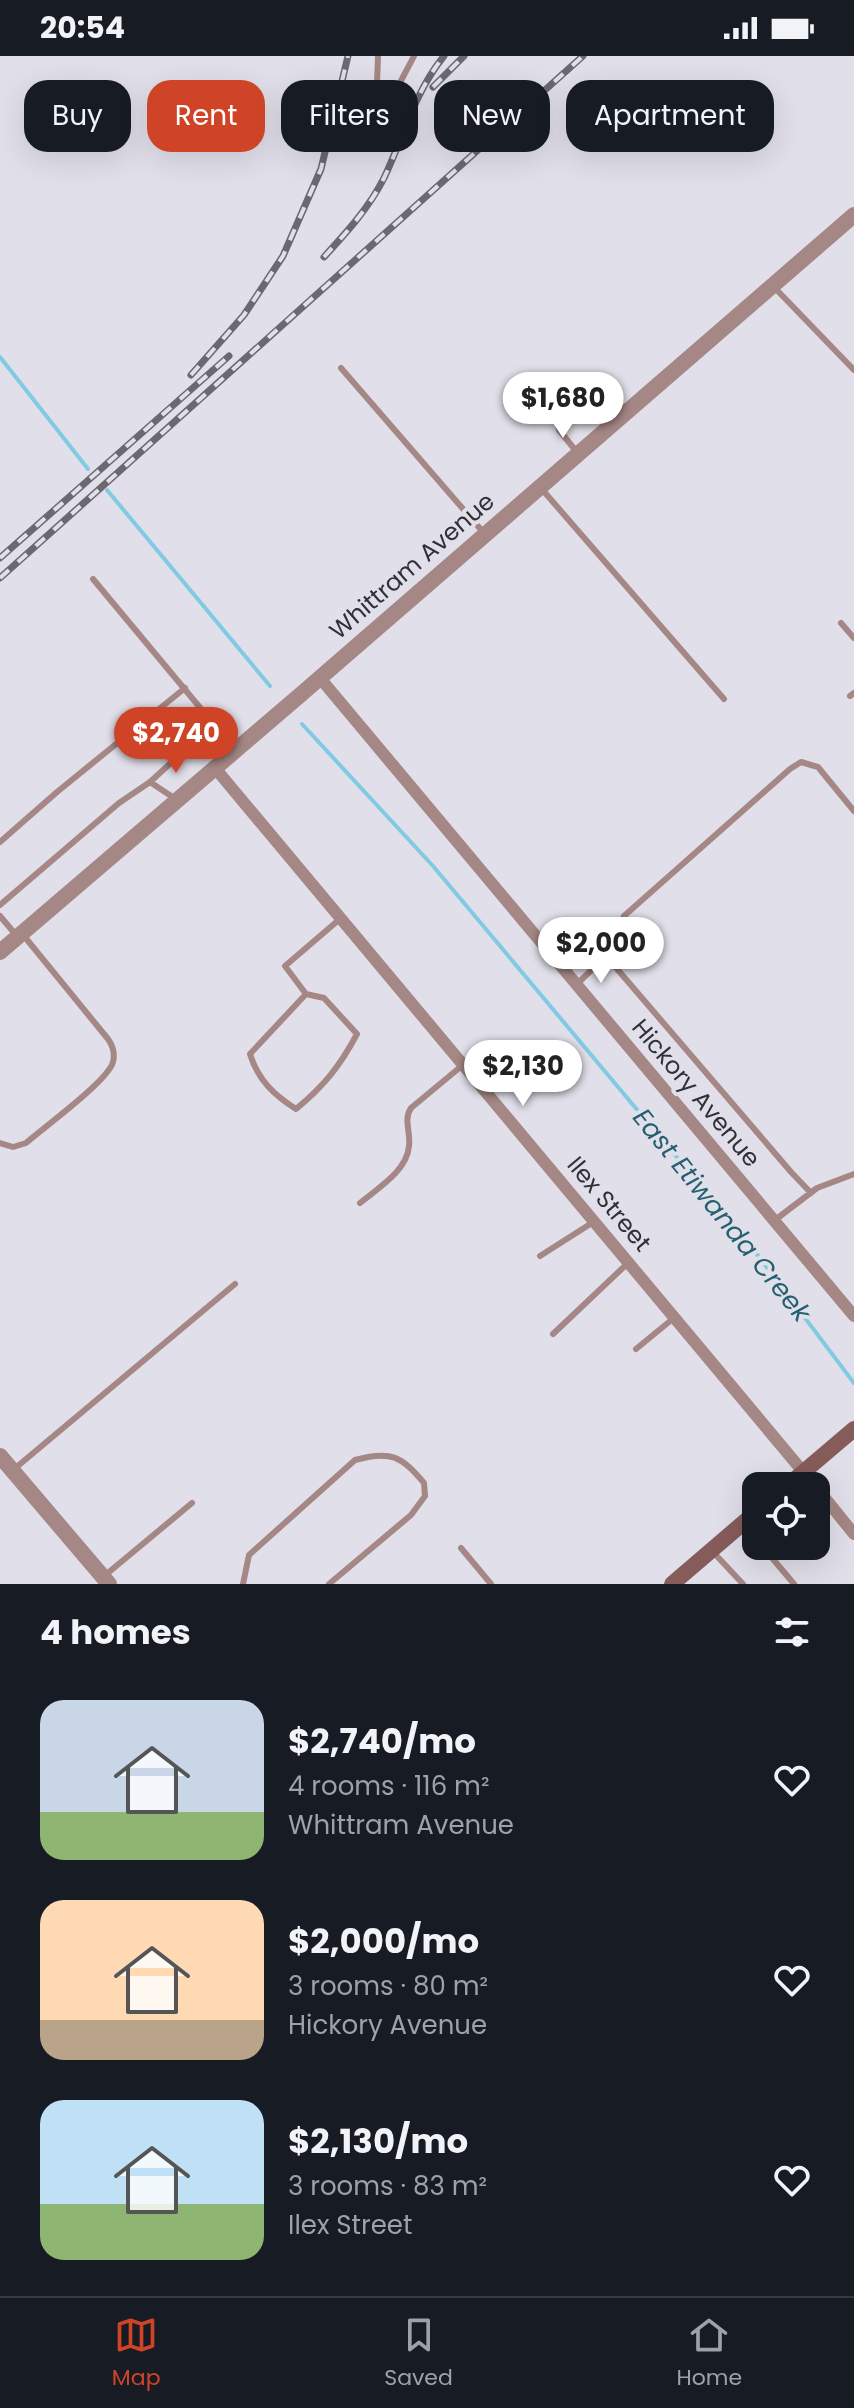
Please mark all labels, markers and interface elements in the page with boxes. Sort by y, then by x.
text: 20:54 [40,6,125,49]
chip: Buy [24,80,131,152]
chip: Rent [147,80,265,152]
chip: Filters [281,80,418,152]
chip: New [434,80,550,152]
chip: Apartment [566,80,774,152]
pin: $1,680 [498,372,628,440]
text: $1,680 [521,380,605,416]
street label: Whittram Avenue [322,485,501,647]
pin: $2,740 [111,707,241,775]
text: $2,740 [132,715,220,751]
pin: $2,000 [536,917,666,985]
text: $2,000 [556,925,646,961]
street label: Hickory Avenue [625,1012,768,1174]
pin: $2,130 [458,1040,588,1108]
text: $2,130 [482,1048,564,1084]
water label: East Etiwanda Creek [625,1101,820,1330]
street label: Ilex Street [560,1149,659,1258]
map controls [742,1472,830,1560]
button: locate [742,1472,830,1560]
text: 4 homes [40,1608,191,1656]
icon: filters [770,1610,814,1654]
text: $2,740/mo [288,1717,476,1765]
icon: home [104,1732,200,1828]
icon: heart [770,1758,814,1802]
text: 4 rooms · 116 m² [288,1768,489,1804]
text: Whittram Avenue [288,1807,514,1843]
text: $2,000/mo [288,1917,479,1965]
icon: home [104,1932,200,2028]
icon: heart [770,1958,814,2002]
text: 3 rooms · 80 m² [288,1968,488,2004]
text: Hickory Avenue [288,2007,487,2043]
text: $2,130/mo [288,2117,468,2165]
icon: home [104,2132,200,2228]
icon: heart [770,2158,814,2202]
text: 3 rooms · 83 m² [288,2168,487,2204]
text: Ilex Street [288,2207,412,2243]
tab: Map [112,2313,161,2394]
tab: Saved [384,2313,453,2394]
tab: Home [677,2313,742,2394]

